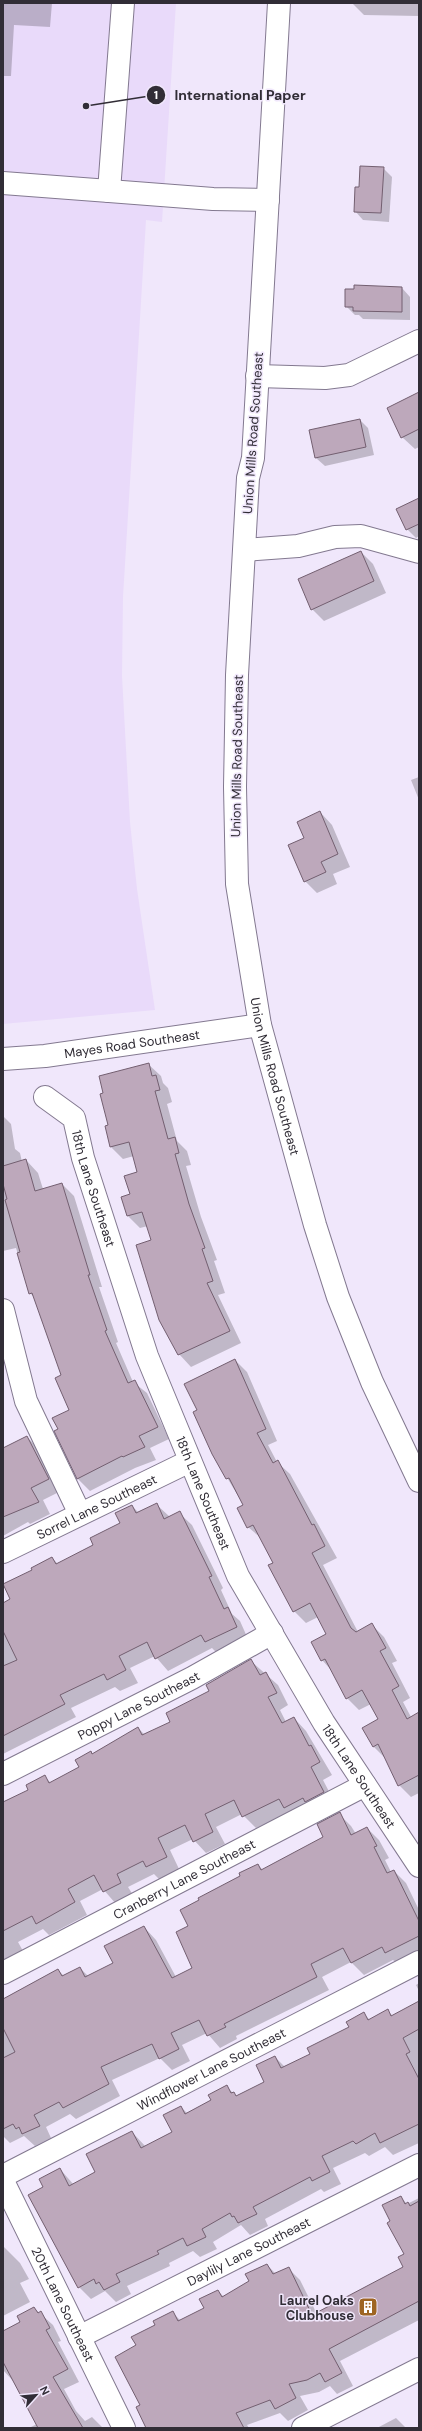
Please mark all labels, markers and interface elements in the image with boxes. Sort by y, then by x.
callout: International Paper [146,82,313,108]
text: International Paper [174,86,306,104]
text: 1 [154,87,158,103]
street label: Union Mills Road Southeast [239,351,267,515]
street label: Union Mills Road Southeast [227,675,247,837]
street label: Union Mills Road Southeast [247,996,304,1157]
street label: Mayes Road Southeast [63,1025,201,1062]
street label: 18th Lane Southeast [68,1128,120,1249]
street label: 18th Lane Southeast [173,1434,235,1552]
street label: Sorrel Lane Southeast [34,1470,160,1543]
street label: Poppy Lane Southeast [75,1667,203,1743]
street label: 18th Lane Southeast [319,1721,400,1831]
street label: Cranberry Lane Southeast [110,1835,258,1923]
street label: Windflower Lane Southeast [134,2024,288,2114]
street label: Daylily Lane Southeast [184,2213,313,2290]
street label: 20th Lane Southeast [28,2244,99,2364]
place label: Laurel Oaks Clubhouse [280,2292,354,2324]
building icon: Laurel Oaks Clubhouse [357,2296,379,2318]
north arrow [16,2375,56,2415]
text: N [37,2384,53,2397]

